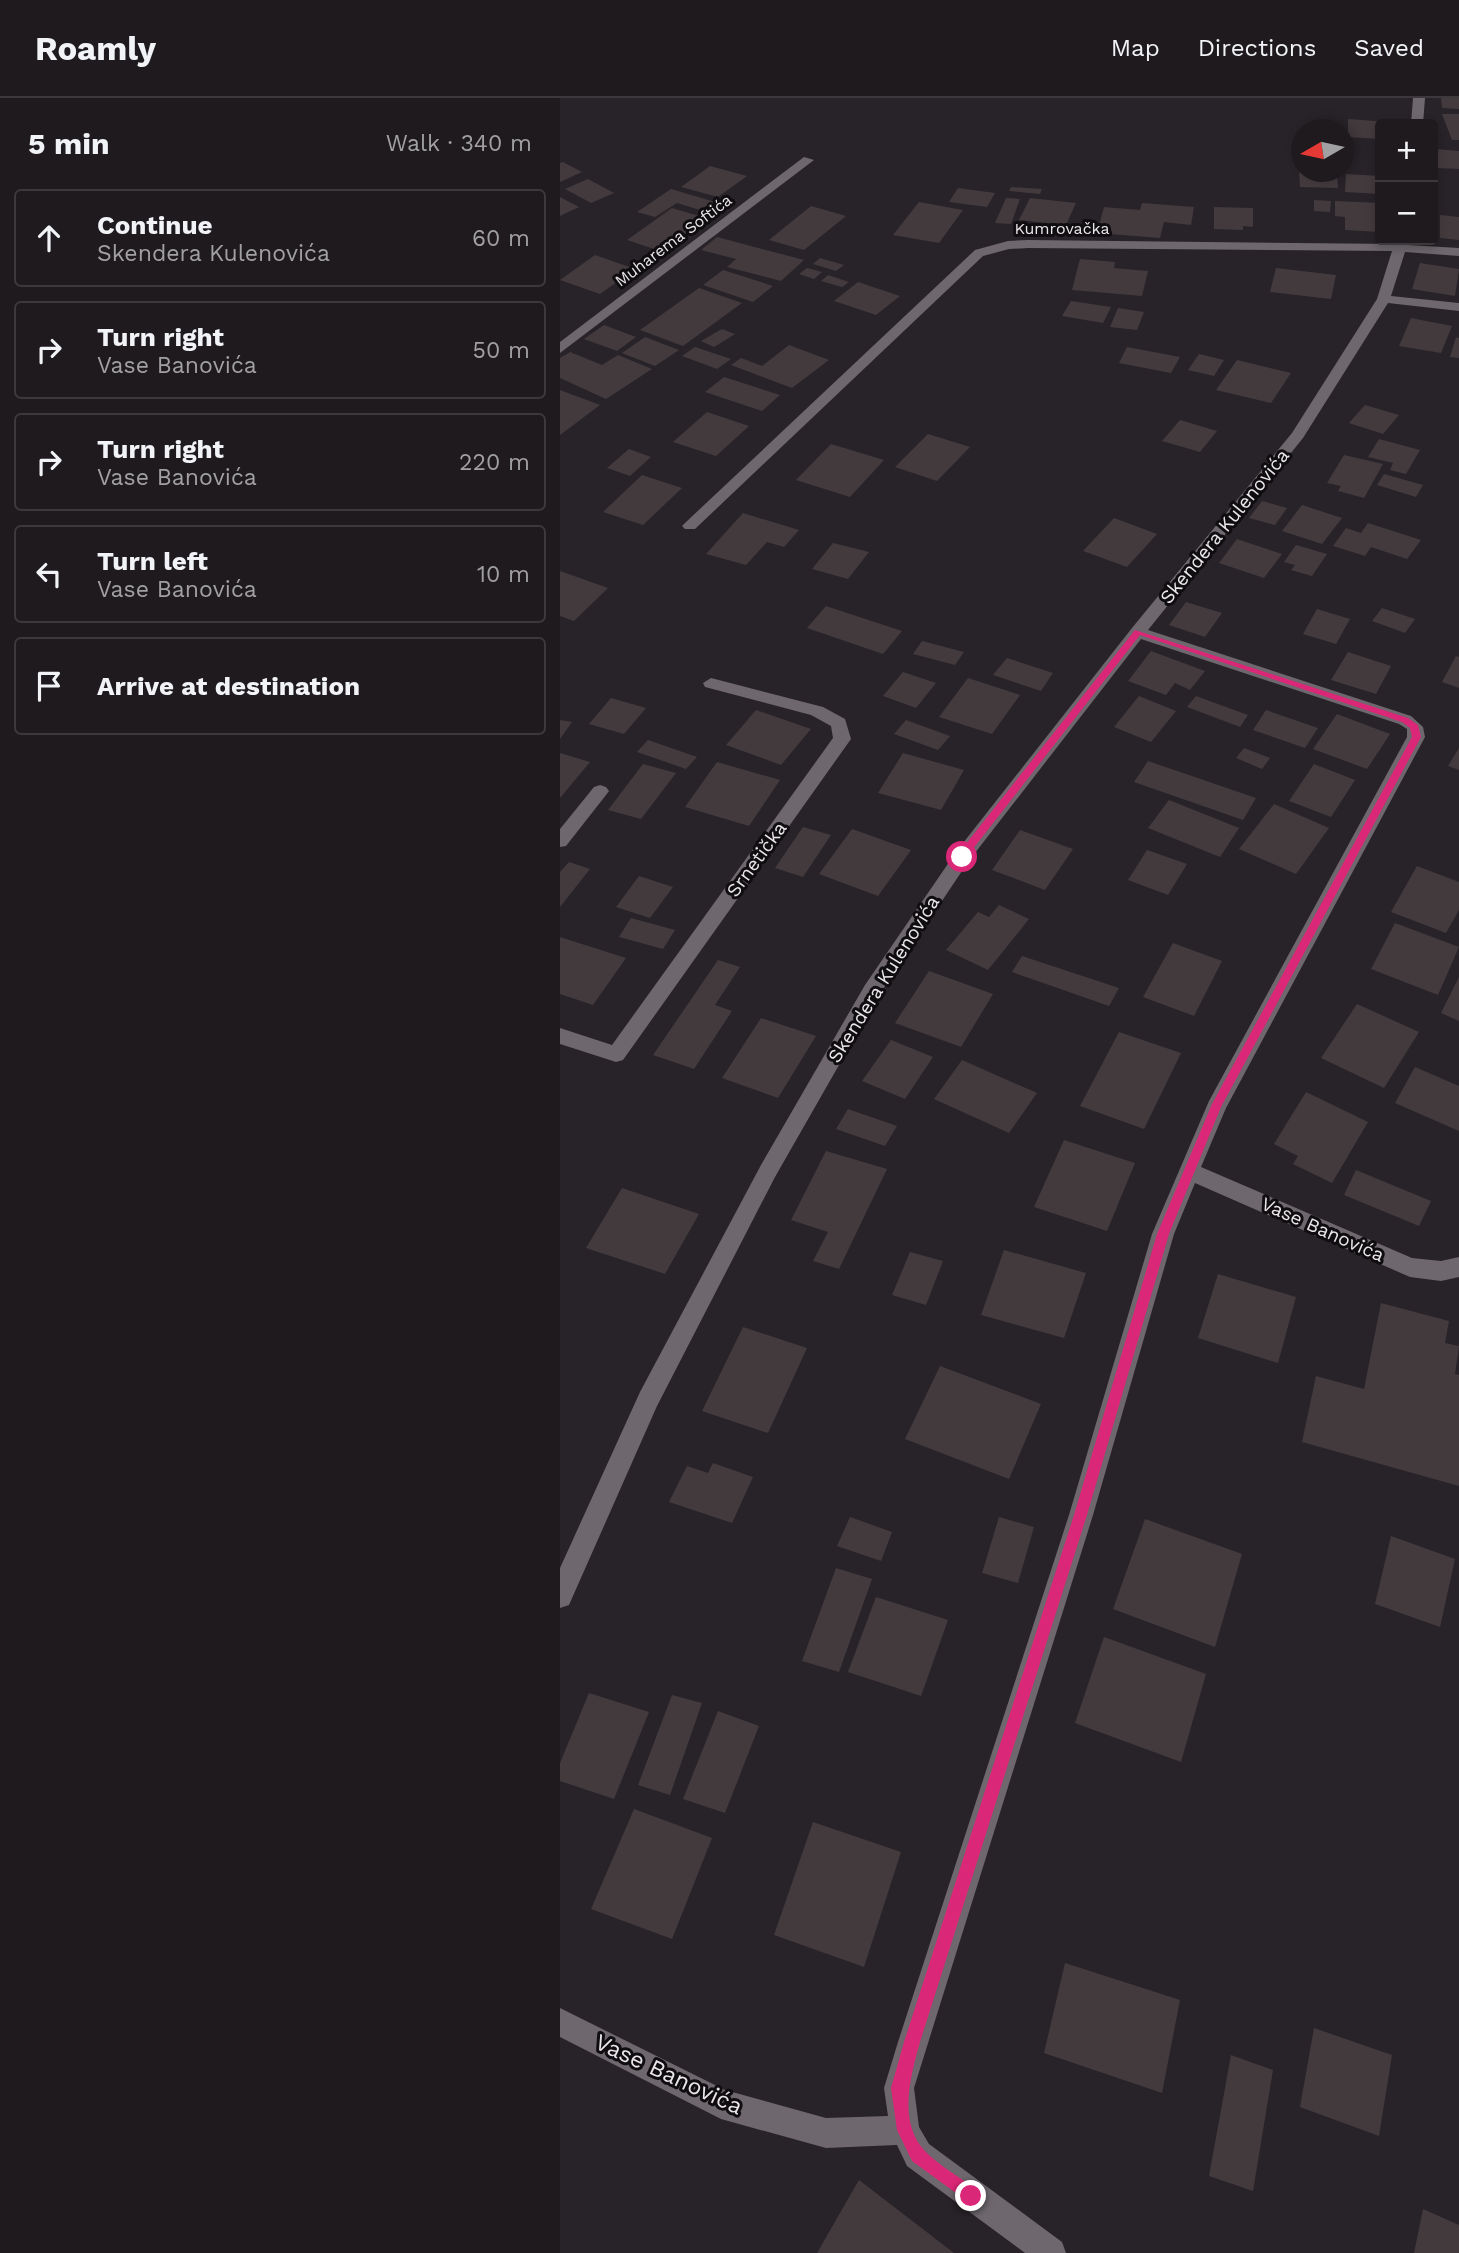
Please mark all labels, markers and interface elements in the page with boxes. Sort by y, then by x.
text: Roamly [35,29,156,68]
text: Map [1111,34,1160,62]
text: Directions [1198,34,1316,62]
text: Saved [1354,34,1424,62]
north arrow [1291,119,1354,182]
map controls [1375,119,1438,245]
button: + [1375,119,1438,182]
text: 5 min [28,126,110,161]
text: Walk · 340 m [386,130,532,157]
button: − [1375,182,1438,245]
street label: Muharema Softića [611,190,736,291]
text: Continue [97,210,213,240]
icon: ahead [30,219,68,257]
street label: Kumrovačka [1014,219,1110,238]
text: 60 m [472,225,530,252]
text: Skendera Kulenovića [97,240,330,267]
text: Turn right [97,322,224,352]
icon: right [30,331,68,369]
text: 50 m [473,337,530,364]
text: Vase Banovića [97,352,257,379]
text: Turn right [97,434,224,464]
icon: right [30,443,68,481]
street label: Skendera Kulenovića [1155,444,1294,608]
text: 220 m [459,449,530,476]
text: Vase Banovića [97,464,257,491]
text: Turn left [97,546,208,576]
icon: left [30,555,68,593]
text: 10 m [477,561,530,588]
text: Vase Banovića [97,576,257,603]
icon: arrive [30,667,68,705]
text: Arrive at destination [97,671,360,701]
street label: Srnetička [721,817,791,901]
route start [946,841,977,872]
street label: Skendera Kulenovića [823,891,944,1067]
street label: Vase Banovića [1258,1192,1388,1267]
street label: Vase Banovića [591,2028,747,2120]
route end [955,2180,986,2211]

